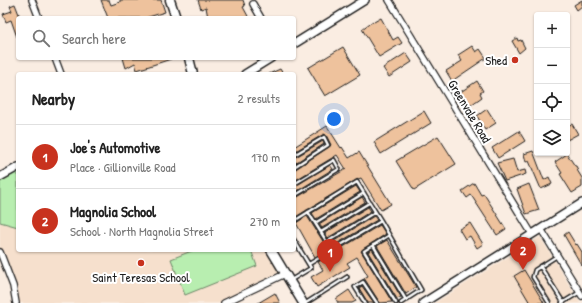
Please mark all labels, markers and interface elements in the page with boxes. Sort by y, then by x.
map controls [534,12,570,156]
button: + [534,12,570,48]
search box [16,16,296,60]
icon: search [30,27,52,49]
text: Search here [62,28,126,49]
button: − [534,48,570,84]
place label: Shed [485,51,507,69]
marker: Shed [510,55,520,65]
street label: Greenvale Road [444,76,496,146]
button: locate [534,84,570,120]
text: Nearby [32,87,75,110]
text: 2 results [238,89,280,107]
your location [324,109,344,129]
button: layers [534,120,570,156]
text: Joe's Automotive [70,137,161,158]
text: 1 [43,148,47,166]
text: 170 m [251,148,280,166]
text: Place · Gillionville Road [70,158,176,176]
text: Magnolia School [70,201,156,222]
text: 2 [42,212,48,230]
text: 270 m [250,212,280,230]
text: School · North Magnolia Street [70,222,214,240]
pin: 2 [510,237,536,270]
pin: 1 [317,239,343,272]
marker: Saint Teresas School [136,258,146,268]
place label: Saint Teresas School [92,268,190,286]

